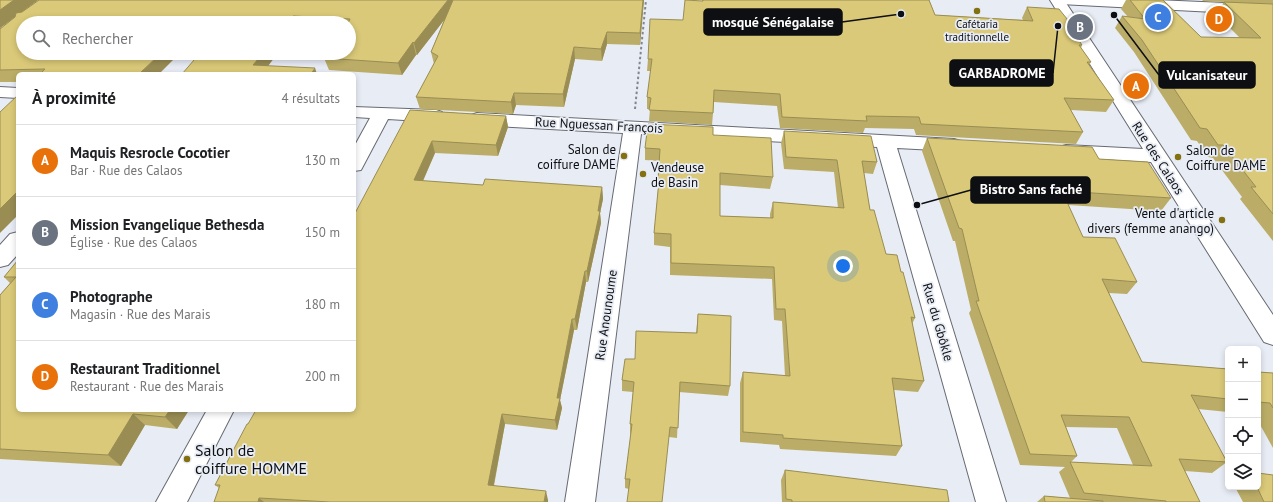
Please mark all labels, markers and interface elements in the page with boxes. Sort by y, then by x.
pin: C [1145,2,1171,32]
pin: D [1206,4,1232,34]
marker: Cafétaria traditionnelle [972,6,982,16]
callout: mosqué Sénégalaise [704,9,842,35]
pin: B [1067,12,1093,42]
text: mosqué Sénégalaise [712,13,834,31]
search box [16,16,356,60]
place label: Cafétaria traditionnelle [945,17,1009,44]
icon: search [30,27,52,49]
text: Rechercher [62,29,133,48]
callout: GARBADROME [950,60,1053,86]
callout: Vulcanisateur [1159,62,1255,88]
text: GARBADROME [958,64,1046,82]
text: Vulcanisateur [1166,66,1248,84]
pin: A [1123,71,1149,101]
text: À proximité [32,87,116,109]
text: 4 résultats [281,90,340,107]
street label: Rue Nguessan François [535,113,663,137]
street label: Rue des Calaos [1128,118,1188,198]
place label: Salon de coiffure DAME [537,141,616,173]
place label: Salon de Coiffure DAME [1186,142,1266,174]
text: Maquis Resrocle Cocotier [70,143,230,162]
marker: Salon de coiffure DAME [619,151,629,161]
text: A [41,152,49,169]
text: 130 m [305,152,340,169]
marker: Salon de Coiffure DAME [1173,152,1183,162]
place label: Vendeuse de Basin [650,159,704,191]
text: Bar · Rue des Calaos [70,162,182,179]
marker: Vendeuse de Basin [638,169,648,179]
callout: Bistro Sans faché [971,177,1090,203]
text: Bistro Sans faché [980,180,1082,198]
place label: Vente d'article divers (femme anango) [1087,205,1214,237]
text: Mission Evangelique Bethesda [70,215,264,234]
marker: Vente d'article divers (femme anango) [1217,215,1227,225]
text: B [41,224,49,241]
text: 150 m [305,224,340,241]
text: Église · Rue des Calaos [70,234,197,251]
your location [833,256,853,276]
street label: Rue Anounoume [591,269,621,361]
street label: Rue du Gbôkle [919,281,957,363]
text: Photographe [70,287,153,306]
text: C [41,296,49,313]
text: 180 m [305,296,340,313]
text: Magasin · Rue des Marais [70,306,210,323]
map controls [1225,346,1261,490]
button: + [1225,346,1261,382]
text: Restaurant Traditionnel [70,359,220,378]
text: D [41,368,49,385]
text: 200 m [305,368,340,385]
text: Restaurant · Rue des Marais [70,378,224,395]
button: − [1225,382,1261,418]
button: locate [1225,418,1261,454]
place label: Salon de coiffure HOMME [195,440,307,478]
marker: Salon de coiffure HOMME [182,454,192,464]
button: layers [1225,454,1261,490]

